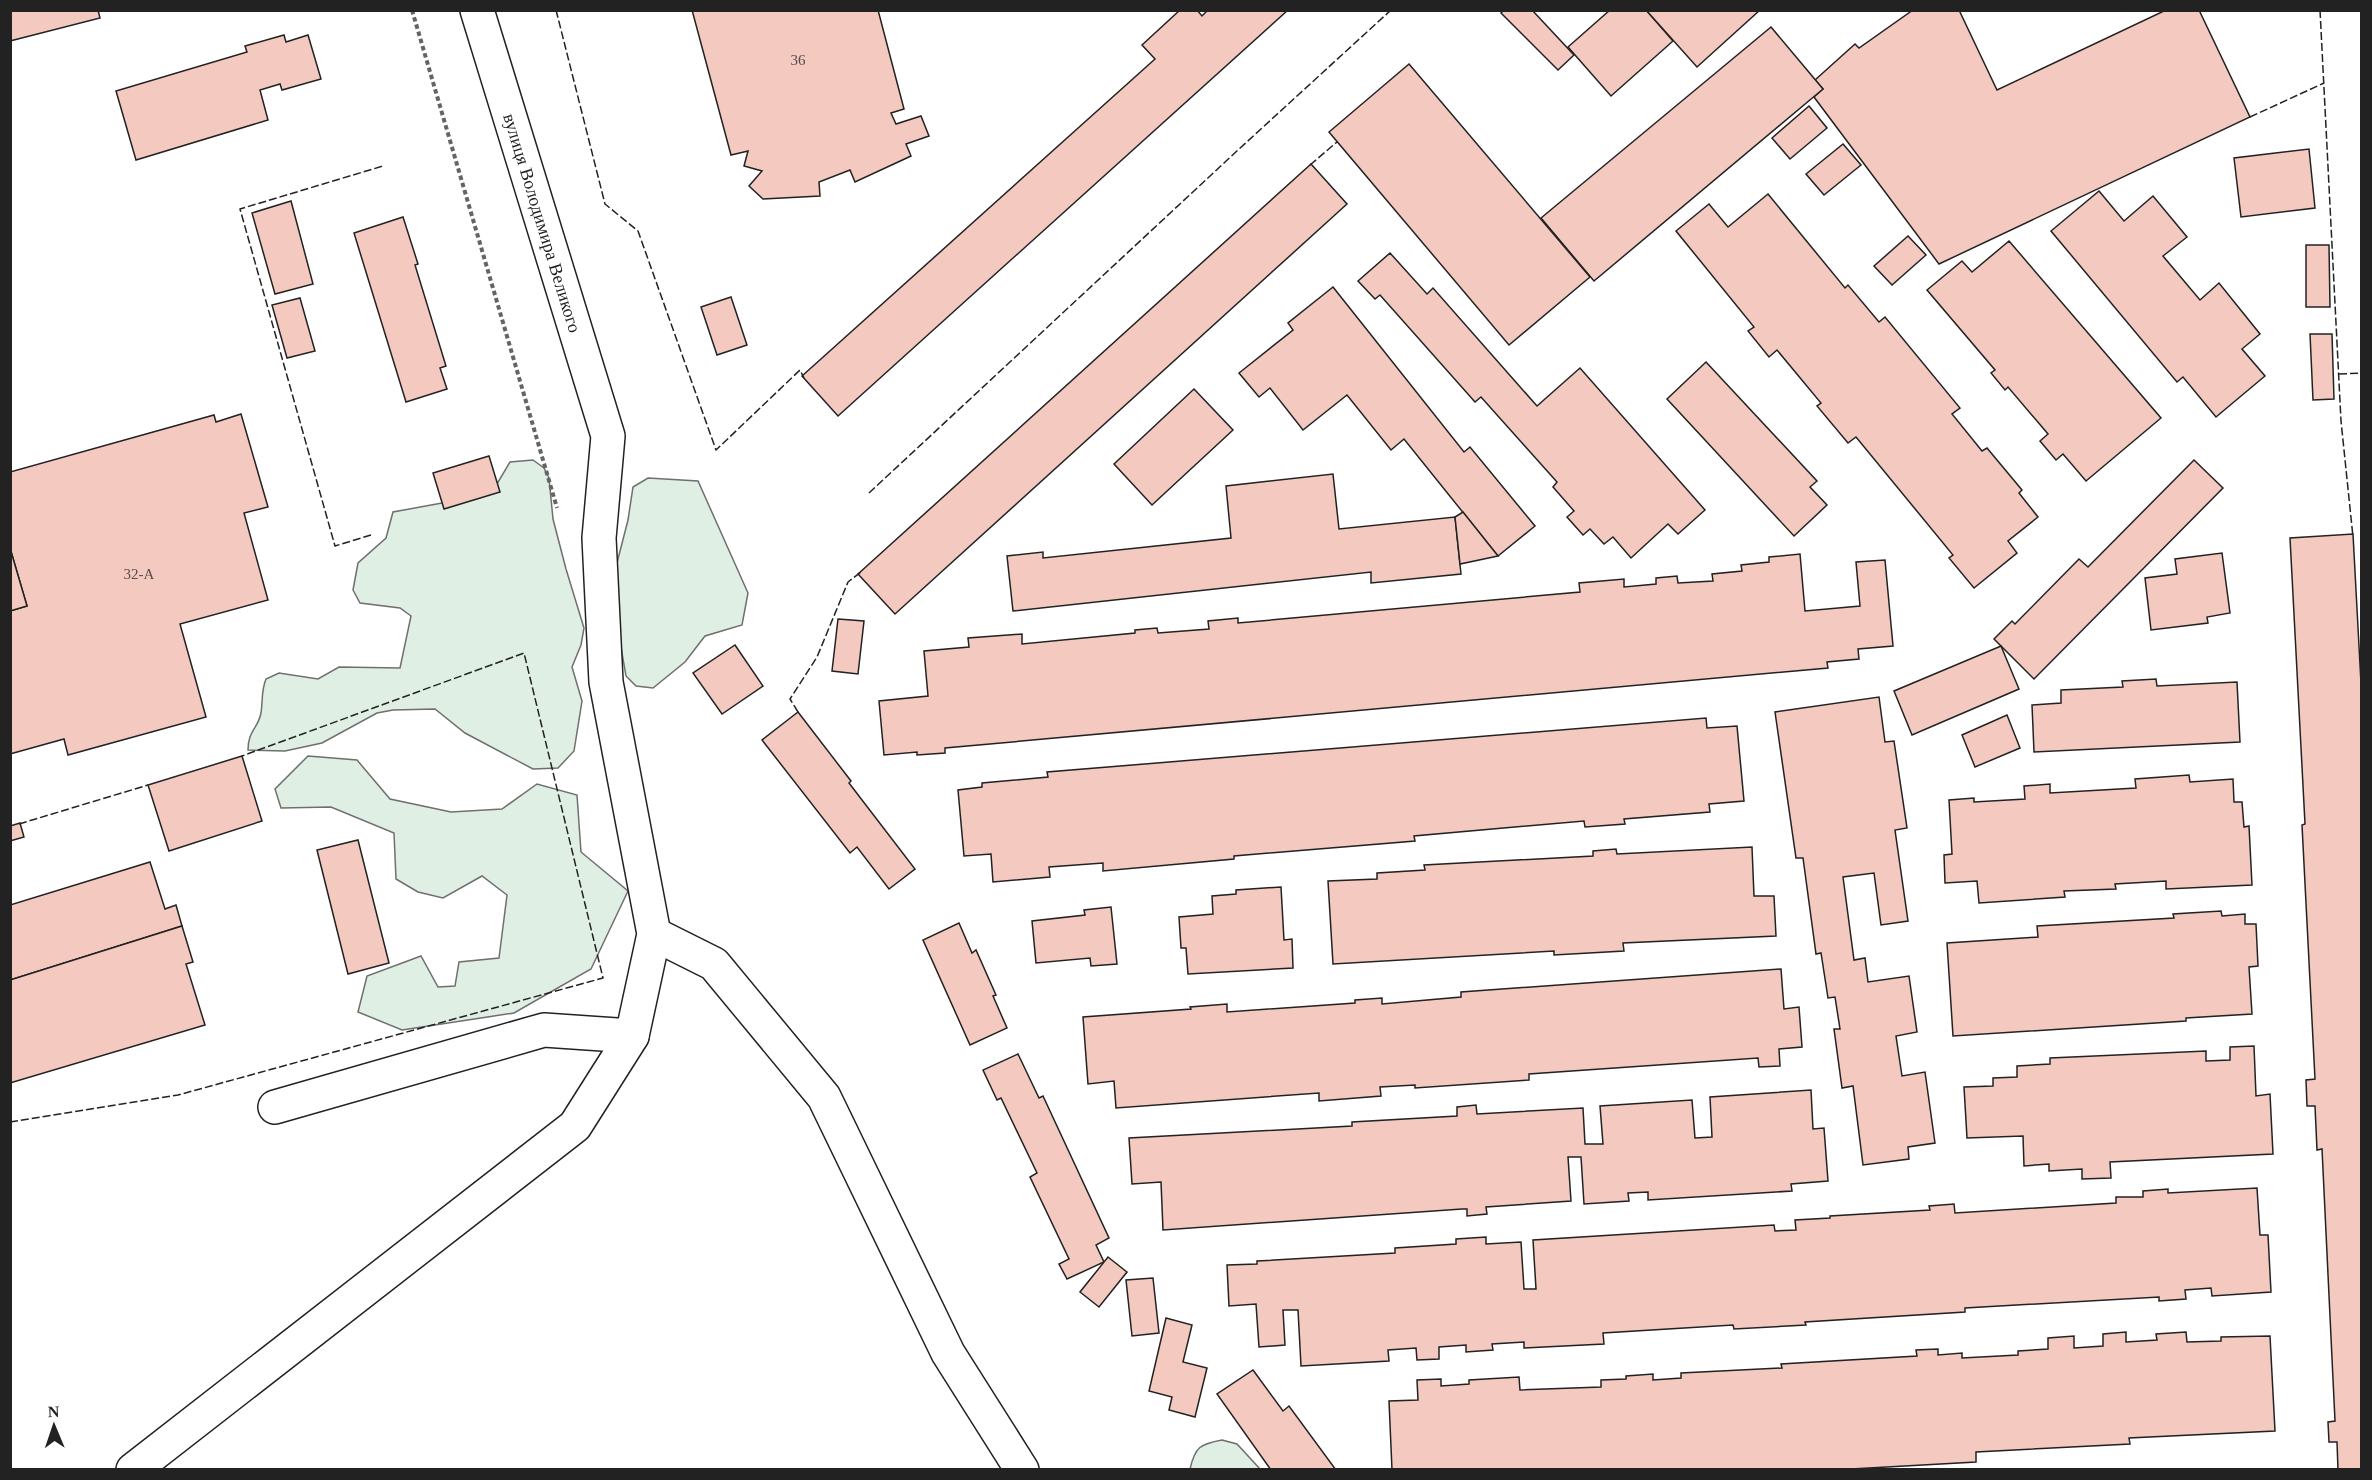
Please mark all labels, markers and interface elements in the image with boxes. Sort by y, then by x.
house number: 36 [791,52,806,68]
street label: вулиця Володимира Великого [499,111,585,335]
house number: 32-А [124,566,155,582]
north arrow [24,1396,84,1456]
text: N [47,1403,60,1420]

